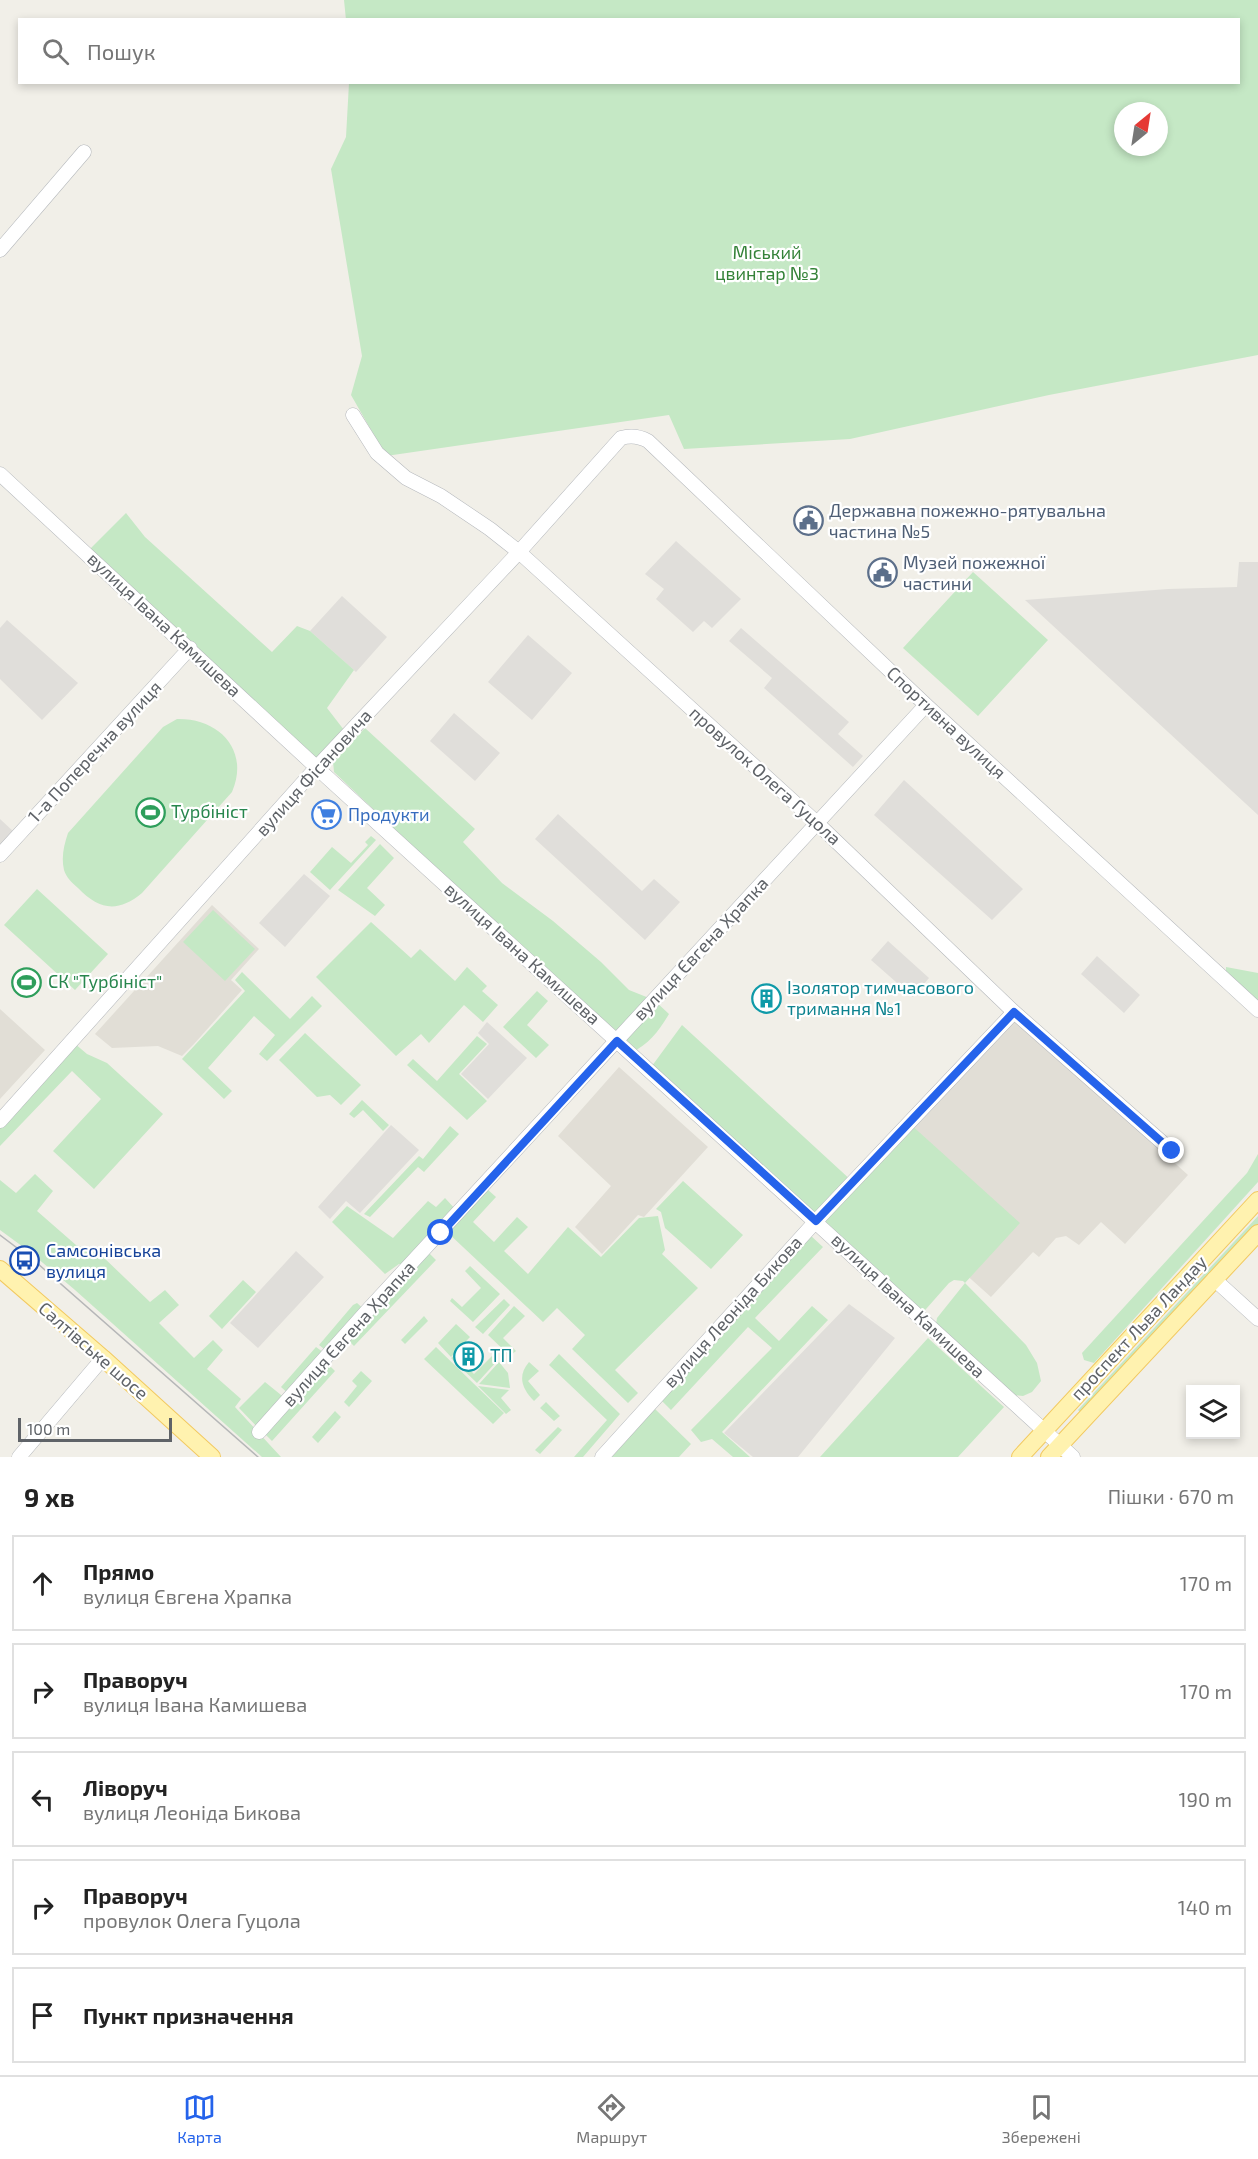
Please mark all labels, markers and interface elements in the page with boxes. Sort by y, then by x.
search box [18,18,1240,84]
icon: search [39,35,72,68]
text: Пошук [87,38,156,64]
north arrow [1114,102,1168,156]
park label: Міський цвинтар №3 [715,241,819,284]
place label: Державна пожежно-рятувальна частина №5 [829,499,1106,542]
public building icon: Державна пожежно-рятувальна частина №5 [792,505,824,537]
street label: вулиця Івана Камишева [83,547,246,701]
place label: Музей пожежної частини [903,551,1046,594]
public building icon: Музей пожежної частини [866,557,898,589]
street label: Спортивна вулиця [882,661,1011,783]
street label: 1-а Поперечна вулиця [23,676,166,827]
street label: провулок Олега Гуцола [685,701,846,849]
street label: вулиця Фісановича [251,704,376,840]
sports icon: Турбініст [134,796,166,828]
supermarket icon: Продукти [311,799,343,831]
place label: Турбініст [171,800,248,822]
place label: Продукти [348,803,430,825]
street label: вулиця Євгена Храпка [628,872,772,1025]
street label: вулиця Івана Камишева [440,878,605,1029]
sports icon: СК "Турбініст" [11,966,43,998]
place label: СК "Турбініст" [48,970,162,992]
place label: Ізолятор тимчасового тримання №1 [787,976,974,1019]
building icon: Ізолятор тимчасового тримання №1 [750,982,782,1014]
route end [1158,1137,1184,1163]
route start [427,1219,453,1245]
street label: вулиця Івана Камишева [827,1228,990,1382]
street label: вулиця Леоніда Бикова [658,1231,806,1392]
place label: Самсонівська вулиця [46,1239,161,1282]
bus stop icon: Самсонівська вулиця [9,1245,41,1277]
street label: проспект Льва Ландау [1066,1250,1211,1404]
street label: вулиця Євгена Храпка [277,1256,419,1411]
street label: Салтівське шосе [34,1297,153,1404]
building icon: ТП [453,1340,485,1372]
place label: ТП [490,1344,513,1366]
map controls [1186,1385,1240,1439]
button: layers [1186,1385,1240,1439]
scale bar [18,1415,172,1442]
text: 100 m [27,1419,70,1438]
text: 9 хв [24,1481,75,1512]
text: Пішки · 670 m [1108,1484,1234,1508]
text: Прямо [83,1558,154,1584]
icon: ahead [26,1567,59,1600]
text: 170 m [1180,1571,1232,1595]
text: вулиця Євгена Храпка [83,1584,292,1608]
text: Праворуч [83,1666,188,1692]
icon: right [26,1675,59,1708]
text: 170 m [1180,1679,1232,1703]
text: вулиця Івана Камишева [83,1692,307,1716]
text: Ліворуч [83,1774,168,1800]
icon: left [26,1783,59,1816]
text: 190 m [1179,1787,1232,1811]
text: вулиця Леоніда Бикова [83,1800,301,1824]
text: Праворуч [83,1882,188,1908]
icon: right [26,1891,59,1924]
text: 140 m [1178,1895,1232,1919]
text: провулок Олега Гуцола [83,1908,301,1932]
icon: arrive [26,1999,59,2032]
text: Пункт призначення [83,2002,294,2028]
tab: Карта [177,2091,222,2146]
tab: Маршрут [576,2091,647,2146]
tab: Збережені [1002,2091,1081,2146]

